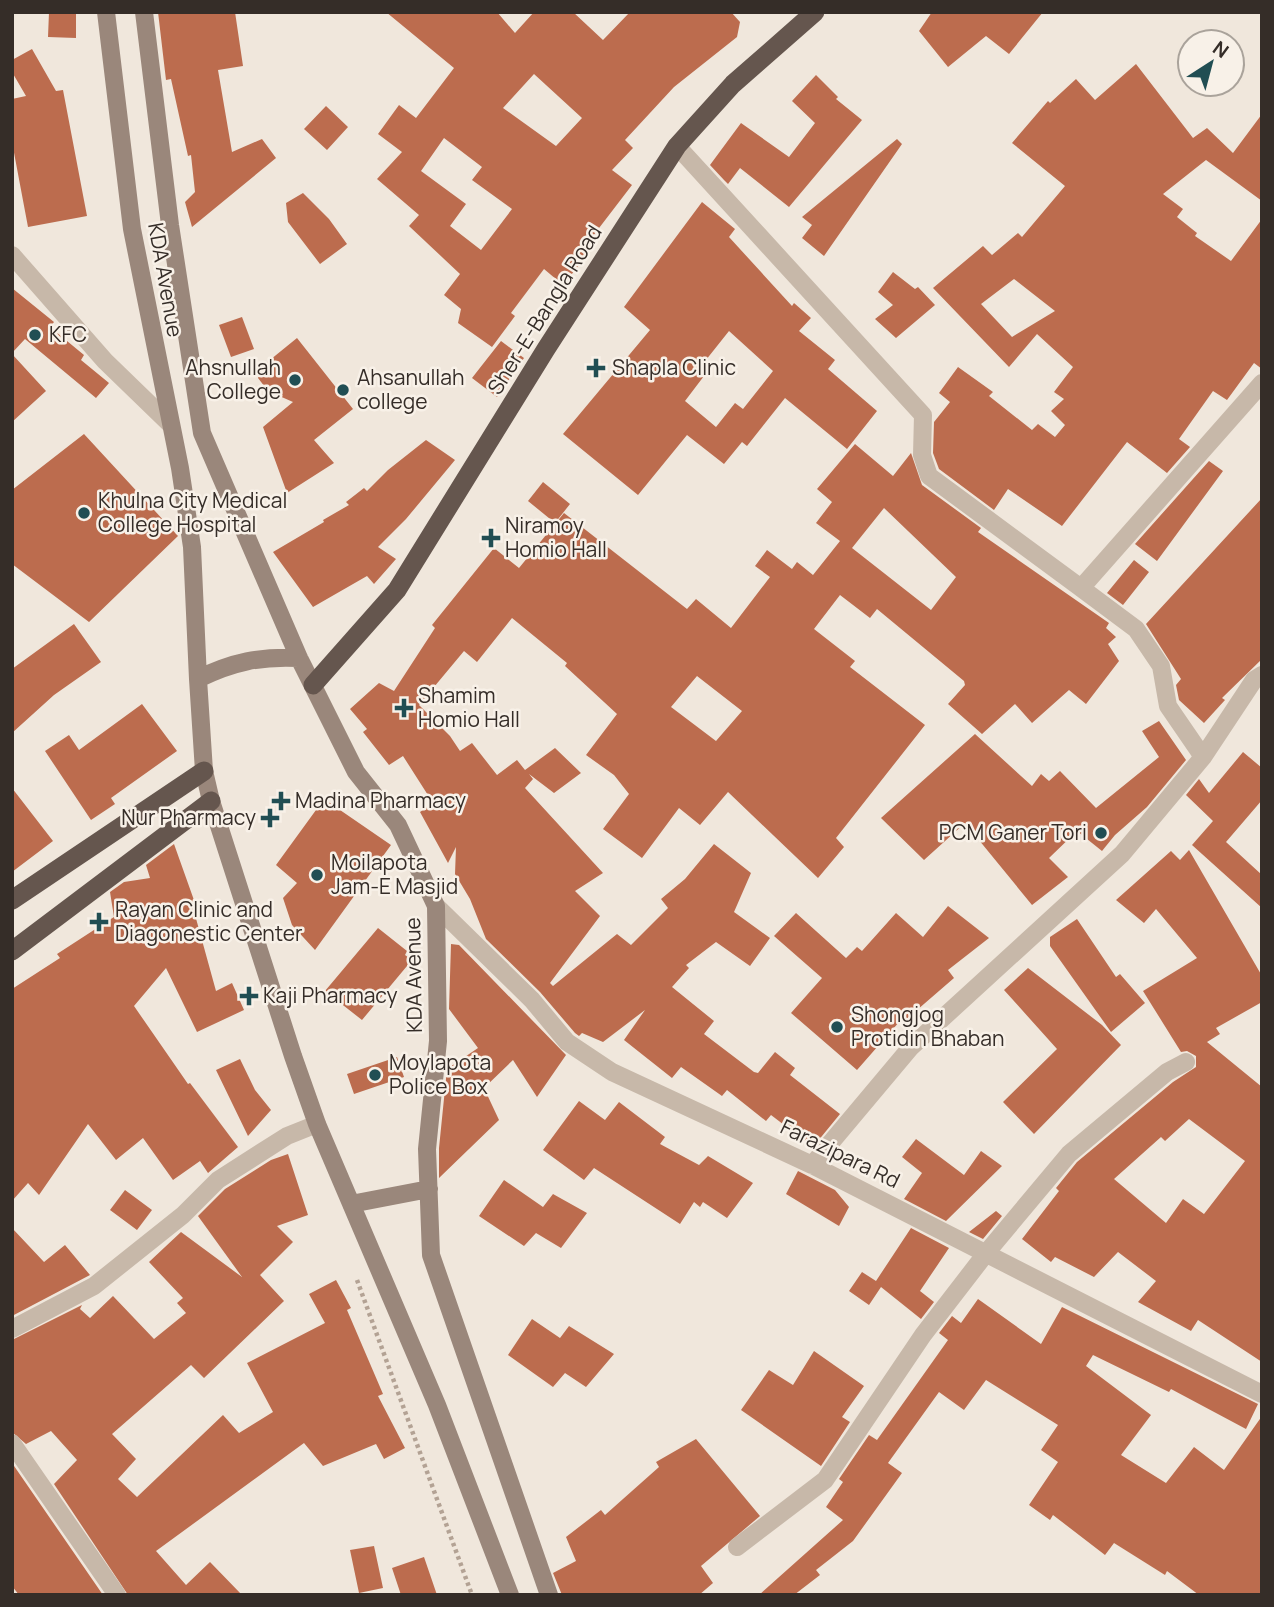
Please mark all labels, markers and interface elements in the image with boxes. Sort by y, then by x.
north arrow [1176,28,1246,98]
text: N [1208,35,1234,64]
street label: Sher-E-Bangla Road [481,219,608,400]
street label: KDA Avenue [142,220,190,339]
place label: KFC [49,320,87,348]
marker: KFC [27,327,43,343]
place label: Ahsnullah College [185,353,281,405]
place label: Shapla Clinic [612,353,736,381]
marker: Shapla Clinic [586,358,606,378]
place label: Ahsanullah college [357,363,464,415]
marker: Ahsnullah College [287,372,303,388]
marker: Ahsanullah college [335,382,351,398]
place label: Khulna City Medical College Hospital [98,486,287,538]
marker: Khulna City Medical College Hospital [76,505,92,521]
place label: Niramoy Homio Hall [505,511,607,563]
marker: Niramoy Homio Hall [483,530,499,546]
place label: Shamim Homio Hall [418,681,520,733]
marker: Shamim Homio Hall [396,700,412,716]
place label: Madina Pharmacy [295,786,466,814]
marker: Madina Pharmacy [273,793,289,809]
place label: Nur Pharmacy [121,803,256,831]
marker: Nur Pharmacy [262,810,278,826]
place label: PCM Ganer Tori [939,818,1087,846]
marker: PCM Ganer Tori [1093,825,1109,841]
place label: Moilapota Jam-E Masjid [331,848,458,900]
marker: Moilapota Jam-E Masjid [309,867,325,883]
place label: Rayan Clinic and Diagonestic Center [115,895,303,947]
marker: Rayan Clinic and Diagonestic Center [89,912,109,932]
street label: KDA Avenue [398,917,428,1033]
place label: Kaji Pharmacy [263,981,398,1009]
marker: Kaji Pharmacy [241,988,257,1004]
place label: Shongjog Protidin Bhaban [851,1000,1004,1052]
marker: Shongjog Protidin Bhaban [829,1019,845,1035]
place label: Moylapota Police Box [389,1048,491,1100]
marker: Moylapota Police Box [367,1067,383,1083]
street label: Farazipara Rd [776,1112,905,1194]

